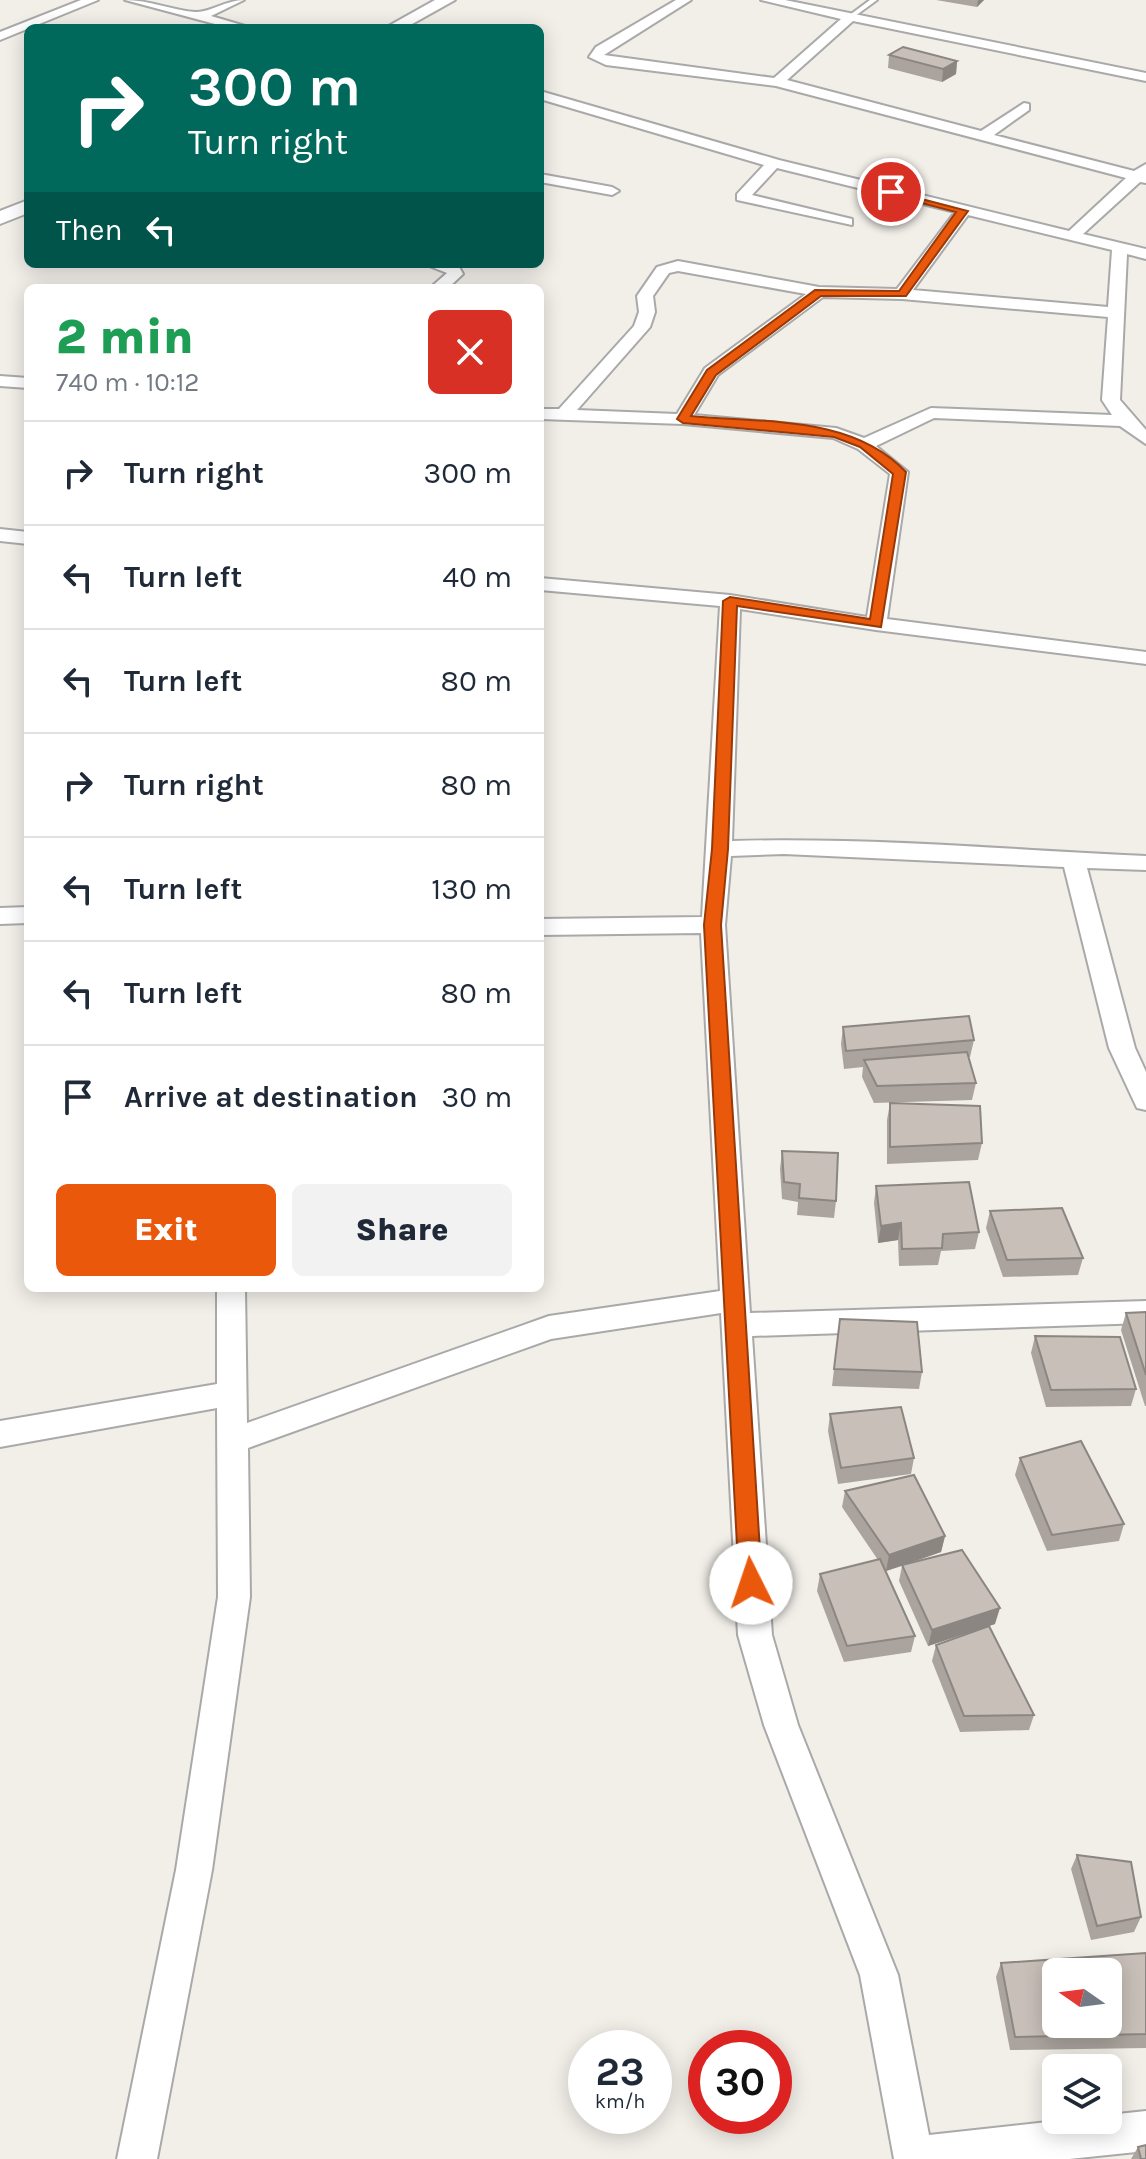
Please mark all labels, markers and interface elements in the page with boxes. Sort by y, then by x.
text: 300 m [188,54,361,119]
icon: right [56,56,160,160]
text: Turn right [188,121,348,163]
pin [857,158,925,226]
icon: arrive [869,170,913,214]
icon: left [139,208,183,252]
text: Then [56,212,123,248]
text: 2 min [56,309,194,365]
button: close [428,310,512,394]
text: 740 m · 10:12 [56,367,199,398]
icon: right [56,451,100,495]
text: Turn right [124,455,264,491]
text: 300 m [423,455,512,491]
icon: left [56,555,100,599]
text: Turn left [124,559,242,595]
text: 40 m [442,559,512,595]
icon: left [56,659,100,703]
text: Turn left [124,663,242,699]
text: 80 m [441,663,512,699]
icon: right [56,763,100,807]
text: Turn right [124,767,264,803]
text: 80 m [441,767,512,803]
icon: left [56,867,100,911]
text: Turn left [124,871,242,907]
text: 130 m [431,871,512,907]
icon: left [56,971,100,1015]
text: Turn left [124,975,242,1011]
text: 80 m [441,975,512,1011]
icon: arrive [56,1075,100,1119]
text: Arrive at destination [124,1079,418,1115]
text: 30 m [442,1079,512,1115]
button: Exit [56,1184,276,1276]
button: Share [292,1184,512,1276]
position arrow [709,1541,793,1625]
north arrow [1042,1958,1122,2038]
map controls [1042,1958,1122,2134]
speed limit sign: 30 [688,2030,792,2134]
text: 23 [595,2048,645,2095]
button: layers [1042,2054,1122,2134]
text: km/h [595,2090,645,2113]

